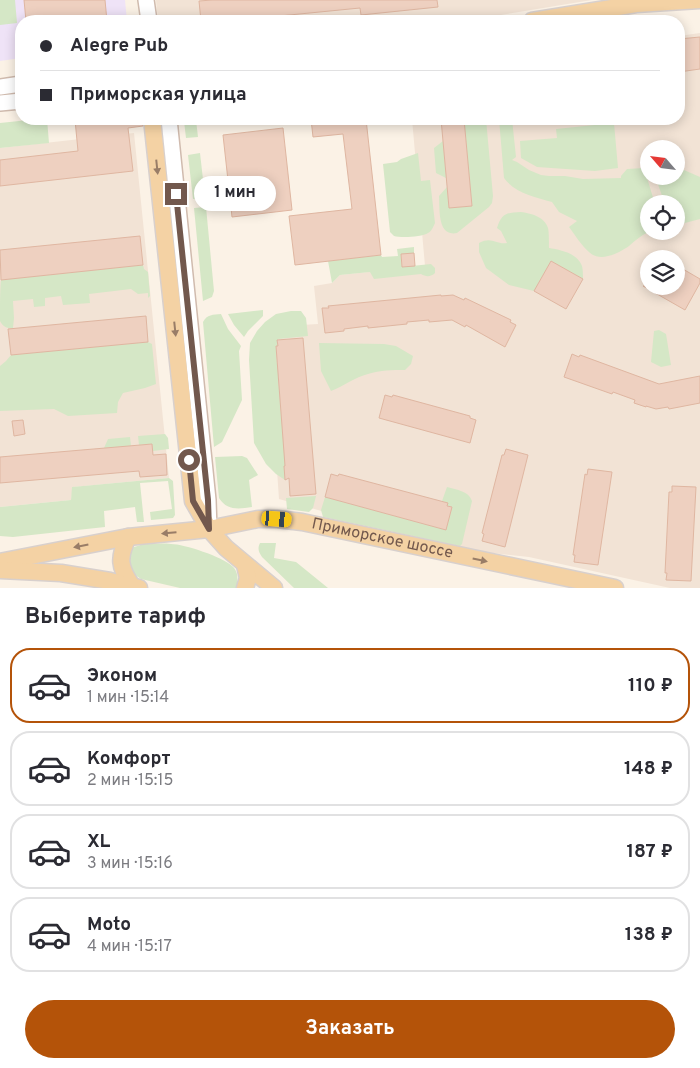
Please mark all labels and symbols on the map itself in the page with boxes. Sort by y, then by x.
north arrow [640,140,685,185]
one-way arrow [153,160,161,176]
callout: 1 мин [194,176,276,212]
route end [165,183,187,205]
one-way arrow [171,321,179,337]
route start [178,449,200,471]
car [261,510,292,528]
street label: Приморское шоссе [310,514,455,564]
one-way arrow [160,529,176,537]
one-way arrow [73,542,88,550]
one-way arrow [472,556,487,564]

